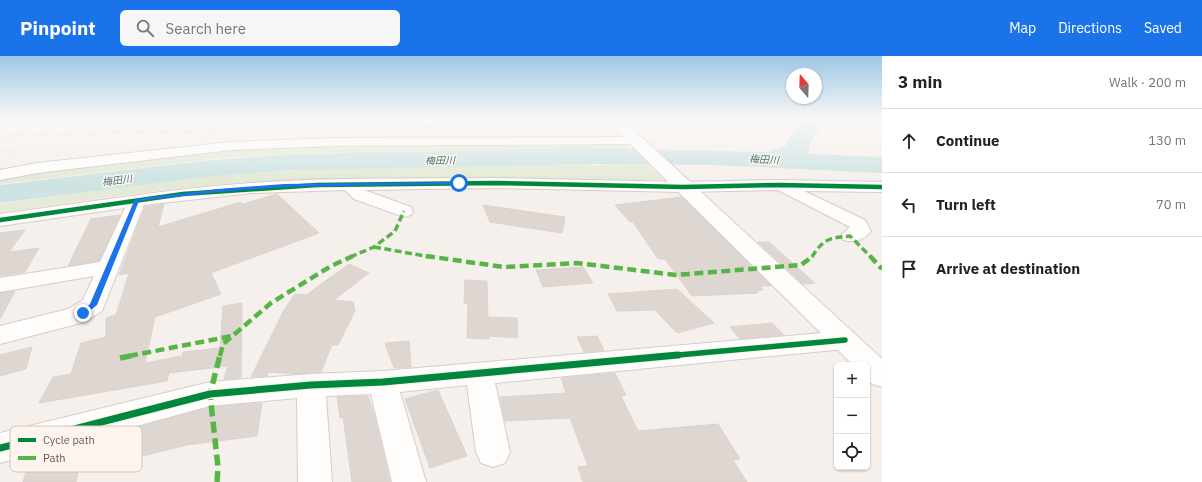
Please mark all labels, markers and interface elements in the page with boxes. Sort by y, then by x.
search box [120,10,400,46]
text: Pinpoint [20,16,96,40]
icon: search [134,17,156,39]
text: Search here [166,19,246,38]
text: Map [1009,19,1036,37]
text: Directions [1058,19,1122,37]
text: Saved [1144,19,1182,37]
north arrow [786,68,822,104]
text: 3 min [898,71,942,93]
text: Walk · 200 m [1109,74,1186,91]
icon: ahead [898,130,920,152]
text: Continue [936,131,1000,150]
text: 130 m [1148,132,1186,149]
water label: 梅田川 [749,152,780,167]
water label: 梅田川 [425,154,456,167]
water label: 梅田川 [101,172,134,189]
route start [450,174,468,192]
icon: left [898,194,920,216]
text: Turn left [936,195,996,214]
text: 70 m [1156,196,1186,213]
icon: arrive [898,258,920,280]
text: Arrive at destination [936,259,1080,278]
route end [74,304,92,322]
map controls [834,362,870,470]
button: + [834,362,870,398]
button: − [834,398,870,434]
legend [10,426,142,472]
text: Cycle path [43,433,95,447]
button: locate [834,434,870,470]
text: Path [43,451,66,465]

